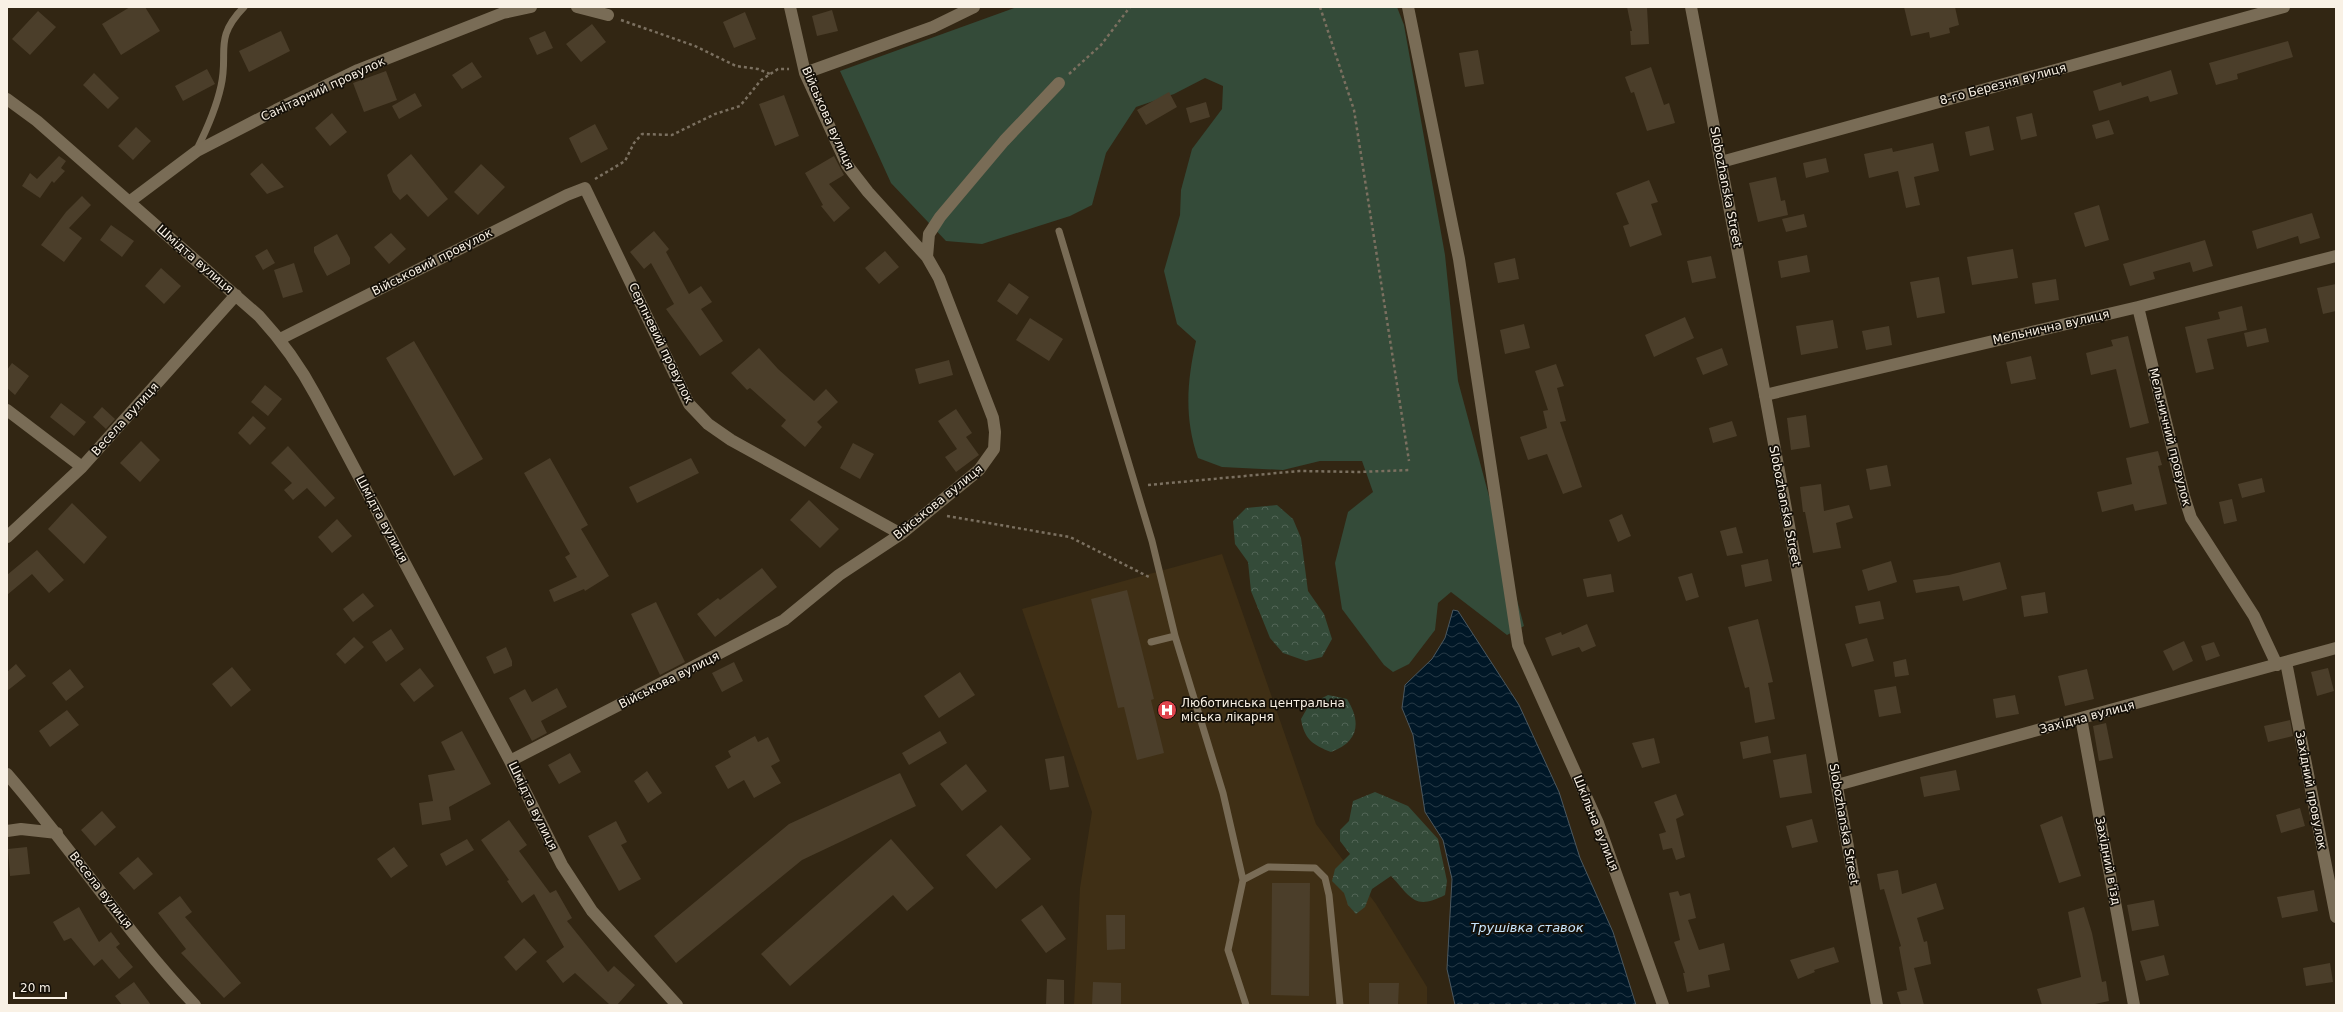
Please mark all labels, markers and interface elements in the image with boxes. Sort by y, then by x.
street label: Санітарний провулок [259,54,387,124]
street label: 8-го Березня вулиця [1938,60,2068,108]
street label: Військова вулиця [799,64,857,172]
street label: Slobozhanska Street [1707,125,1745,249]
street label: Шмідта вулиця [154,222,236,296]
street label: Військовий провулок [369,225,495,299]
street label: Серпневий провулок [626,281,696,405]
street label: Мельнична вулиця [1991,307,2111,347]
street label: Мельничний провулок [2146,367,2194,507]
street label: Весела вулиця [89,380,161,458]
street label: Slobozhanska Street [1766,444,1804,568]
street label: Військова вулиця [890,462,986,542]
street label: Шмідта вулиця [353,473,411,565]
street label: Військова вулиця [616,649,722,711]
place label: Люботинська центральна міська лікарня [1181,696,1345,724]
street label: Західна вулиця [2038,698,2136,736]
hospital icon: Люботинська центральна міська лікарня [1156,699,1178,721]
street label: Західний провулок [2293,730,2329,850]
street label: Шмідта вулиця [506,759,560,853]
street label: Slobozhanska Street [1826,762,1862,886]
street label: Шкільна вулиця [1570,773,1622,873]
street label: Західний в'їзд [2093,816,2123,906]
street label: Весела вулиця [67,849,135,931]
water label: Трушівка ставок [1470,920,1584,935]
scale bar [14,974,66,1000]
text: 20 m [20,981,51,995]

